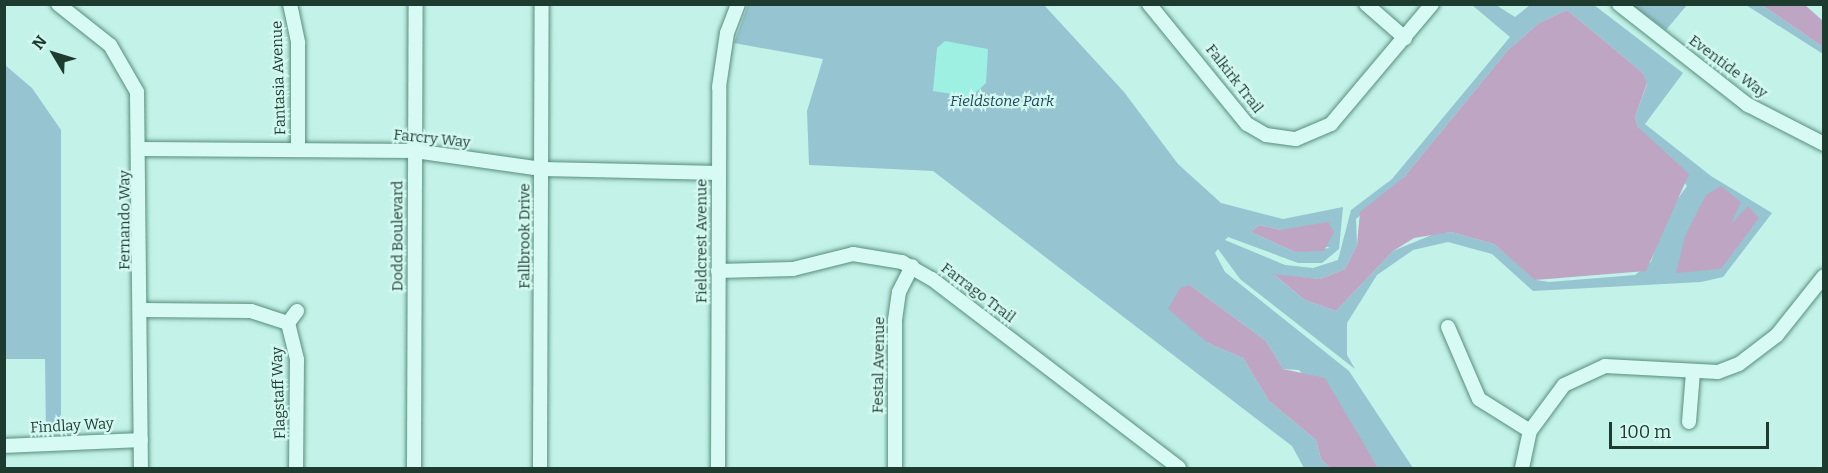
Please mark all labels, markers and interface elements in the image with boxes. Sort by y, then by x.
street label: Fantasia Avenue [268,20,290,136]
north arrow [24,24,84,84]
text: N [28,32,51,53]
street label: Eventide Way [1685,32,1771,102]
street label: Falkirk Trail [1201,41,1267,117]
park label: Fieldstone Park [950,93,1054,111]
street label: Farcry Way [393,126,471,152]
street label: Fernando Way [116,170,134,270]
street label: Fieldcrest Avenue [693,179,711,303]
street label: Dodd Boulevard [389,181,407,291]
street label: Fallbrook Drive [516,183,534,289]
street label: Farrago Trail [937,259,1019,327]
street label: Festal Avenue [869,317,889,413]
street label: Flagstaff Way [268,346,290,440]
scale bar [1612,410,1772,448]
street label: Findlay Way [30,415,114,437]
text: 100 m [1620,421,1671,443]

